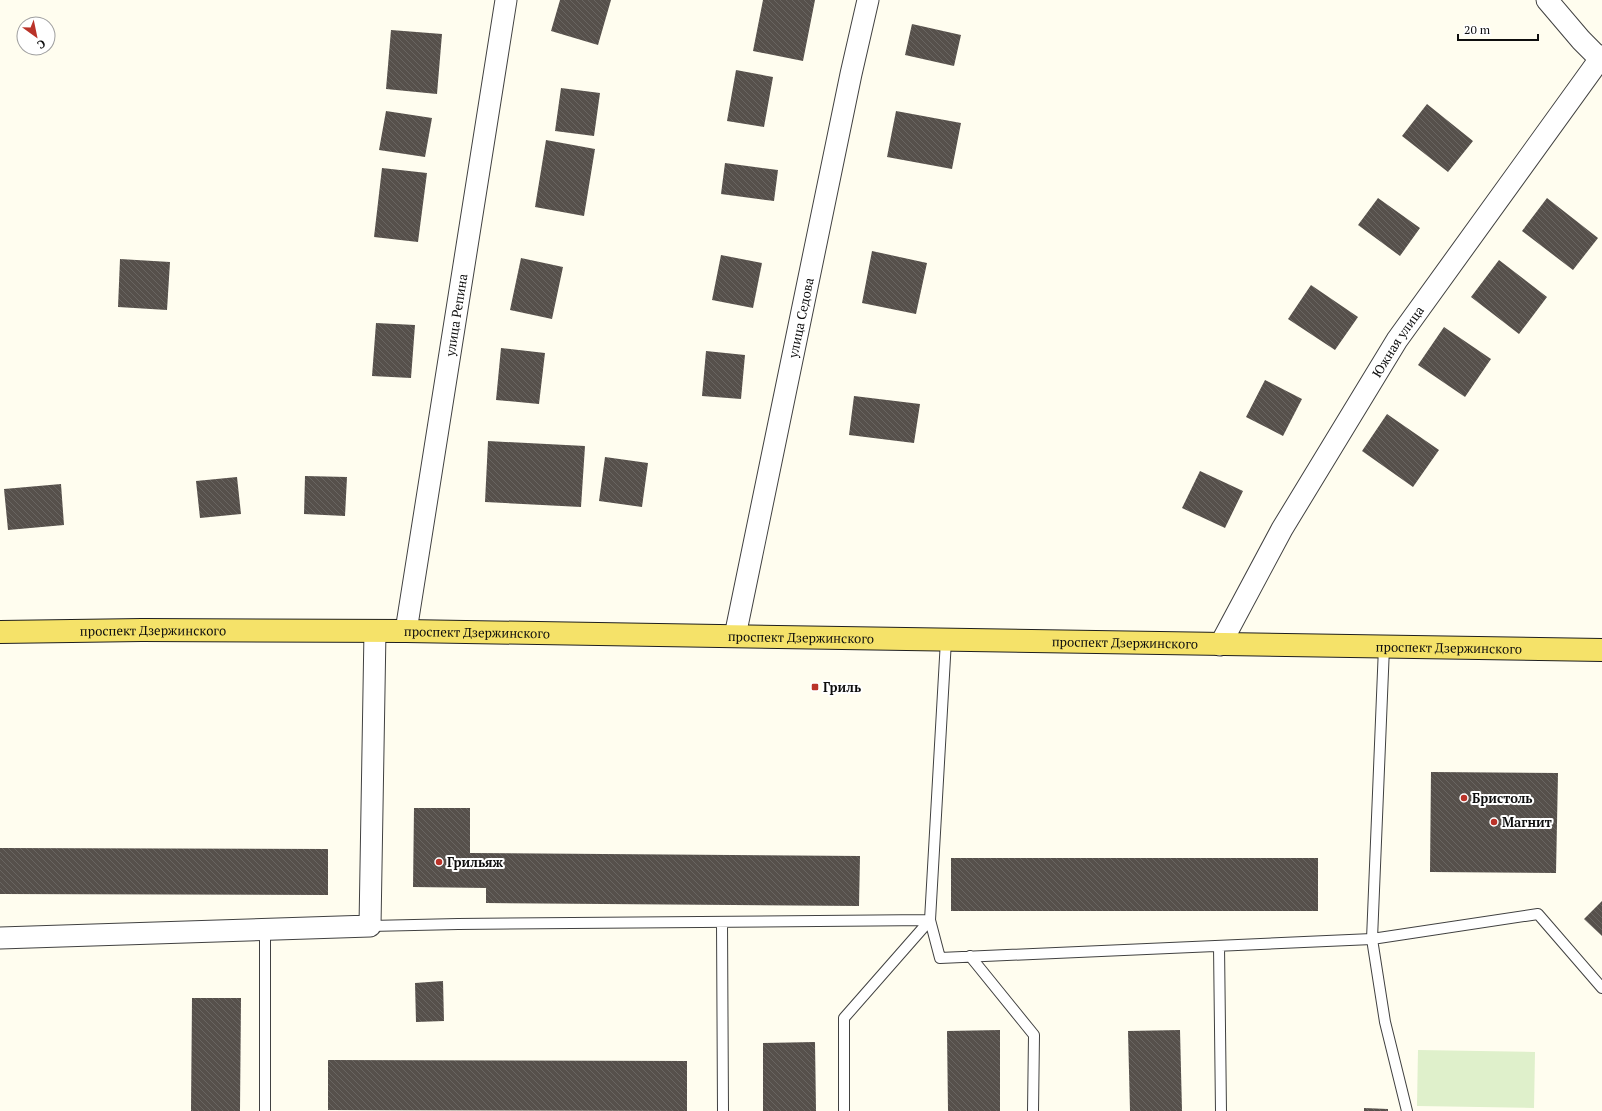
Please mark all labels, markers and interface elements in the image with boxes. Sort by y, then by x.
north arrow [16,16,56,56]
scale bar [1458,16,1538,42]
text: 20 m [1464,22,1491,37]
text: С [35,37,48,52]
street label: улица Репина [441,272,472,359]
street label: улица Седова [783,276,818,360]
street label: Южная улица [1368,302,1428,380]
street label: проспект Дзержинского [80,621,226,640]
street label: проспект Дзержинского [404,622,550,642]
street label: проспект Дзержинского [728,627,874,647]
street label: проспект Дзержинского [1052,632,1198,653]
street label: проспект Дзержинского [1376,637,1522,658]
place label: Гриль [823,678,861,696]
marker: Гриль [810,682,820,692]
place label: Бристоль [1472,789,1533,807]
marker: Бристоль [1459,793,1469,803]
place label: Магнит [1502,813,1552,831]
marker: Магнит [1489,817,1499,827]
place label: Грильяж [447,853,503,871]
marker: Грильяж [434,857,444,867]

